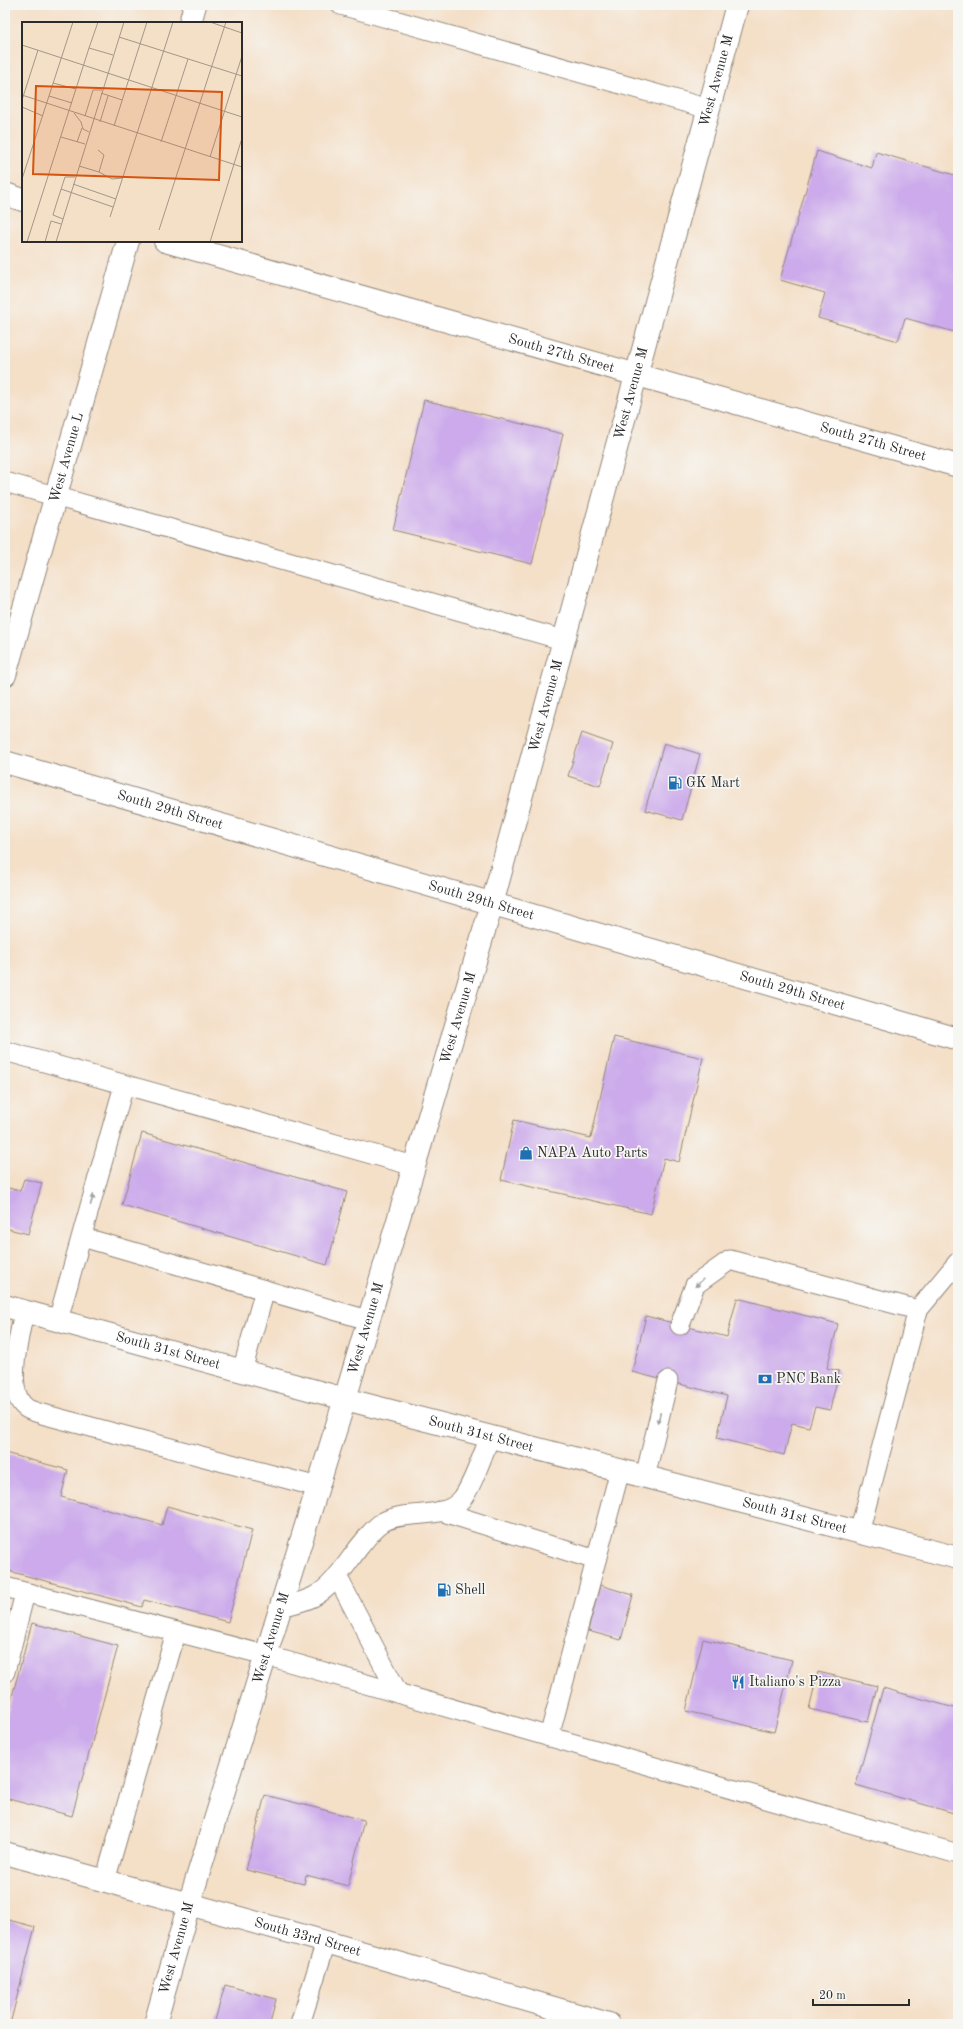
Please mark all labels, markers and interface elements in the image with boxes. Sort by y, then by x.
inset map [22,22,242,242]
street label: West Avenue M [697,33,736,128]
street label: South 27th Street [507,332,616,375]
street label: West Avenue M [612,345,651,441]
street label: West Avenue L [47,411,86,504]
street label: South 27th Street [818,420,928,464]
street label: West Avenue M [527,658,565,754]
fuel station icon: GK Mart [667,775,683,791]
place label: GK Mart [686,776,740,790]
street label: South 29th Street [116,788,225,832]
street label: South 29th Street [427,878,536,922]
street label: South 29th Street [738,969,847,1013]
street label: West Avenue M [438,970,479,1065]
shop icon: NAPA Auto Parts [518,1145,534,1161]
place label: NAPA Auto Parts [537,1146,648,1160]
one-way arrow [89,1194,95,1206]
one-way arrow [694,1278,704,1288]
street label: West Avenue M [346,1280,386,1376]
street label: South 31st Street [114,1330,222,1372]
bank icon: PNC Bank [757,1371,773,1387]
place label: PNC Bank [776,1372,841,1386]
one-way arrow [655,1412,661,1425]
street label: South 31st Street [427,1414,535,1455]
street label: South 31st Street [741,1495,849,1536]
fuel station icon: Shell [436,1582,452,1598]
place label: Shell [455,1583,486,1597]
street label: West Avenue M [250,1590,292,1686]
restaurant icon: Italiano's Pizza [730,1674,746,1690]
place label: Italiano's Pizza [749,1675,841,1689]
street label: West Avenue M [157,1900,196,1996]
street label: South 33rd Street [253,1915,362,1959]
scale bar [813,1981,909,2007]
text: 20 m [819,1990,846,2002]

